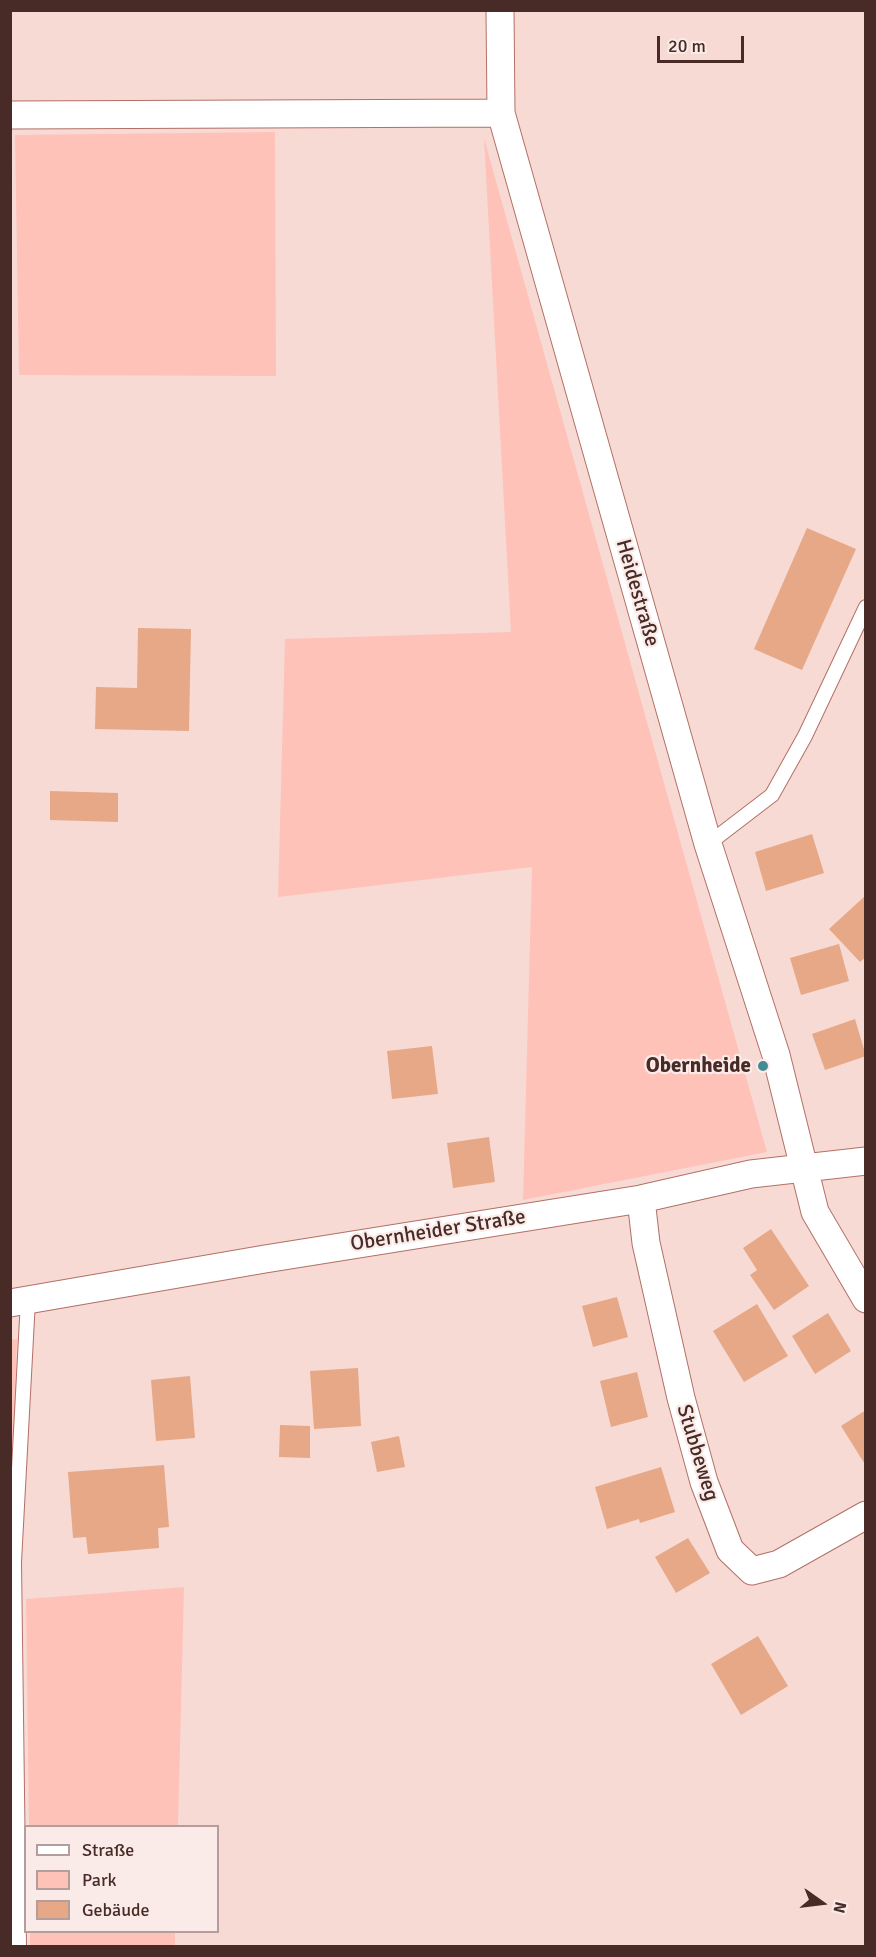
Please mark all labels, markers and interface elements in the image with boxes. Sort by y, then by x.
scale bar [660,24,747,62]
text: 20 m [668,35,706,57]
street label: Heidestraße [610,536,664,650]
place label: Obernheide [646,1053,751,1079]
marker: Obernheide [756,1059,770,1073]
street label: Obernheider Straße [349,1205,527,1257]
street label: Stubbeweg [670,1402,724,1504]
legend [24,1825,219,1933]
text: Straße [82,1839,134,1861]
text: Park [82,1869,117,1891]
north arrow [792,1873,852,1933]
text: Gebäude [82,1899,150,1921]
text: N [828,1900,851,1915]

